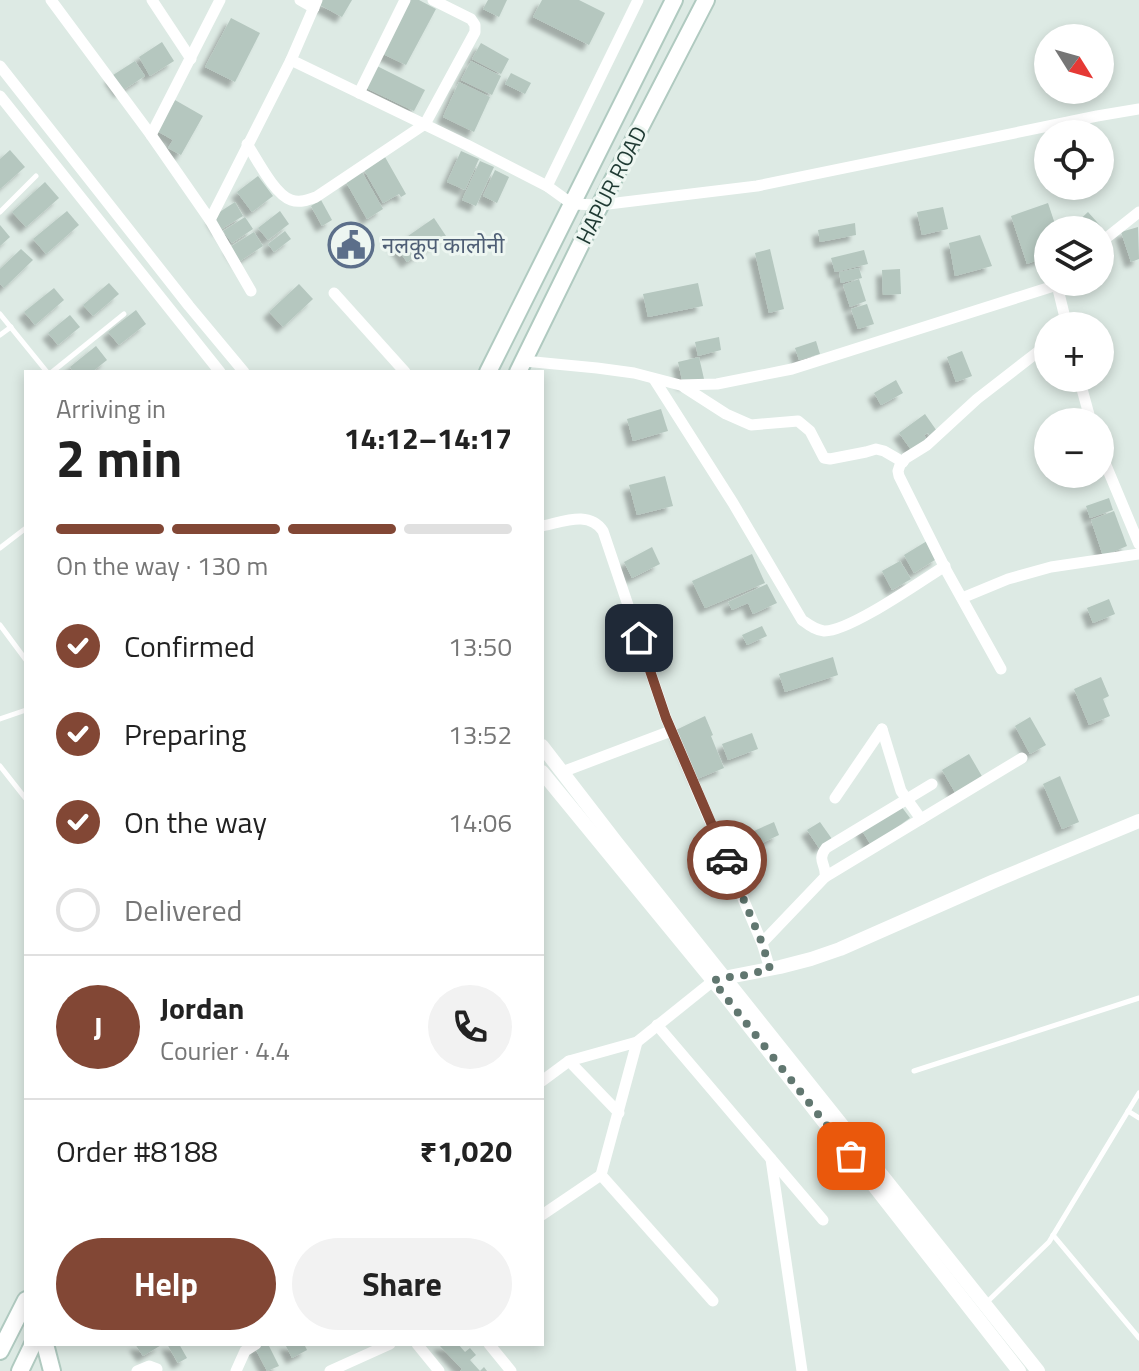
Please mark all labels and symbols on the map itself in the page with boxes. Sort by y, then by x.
north arrow [1034,24,1114,104]
street label: HAPUR ROAD [567,120,655,250]
public building icon: नलकूप कालोनी [327,221,375,269]
place label: नलकूप कालोनी [382,228,505,262]
pin [605,604,673,672]
courier [687,820,767,900]
pin [817,1122,885,1190]

